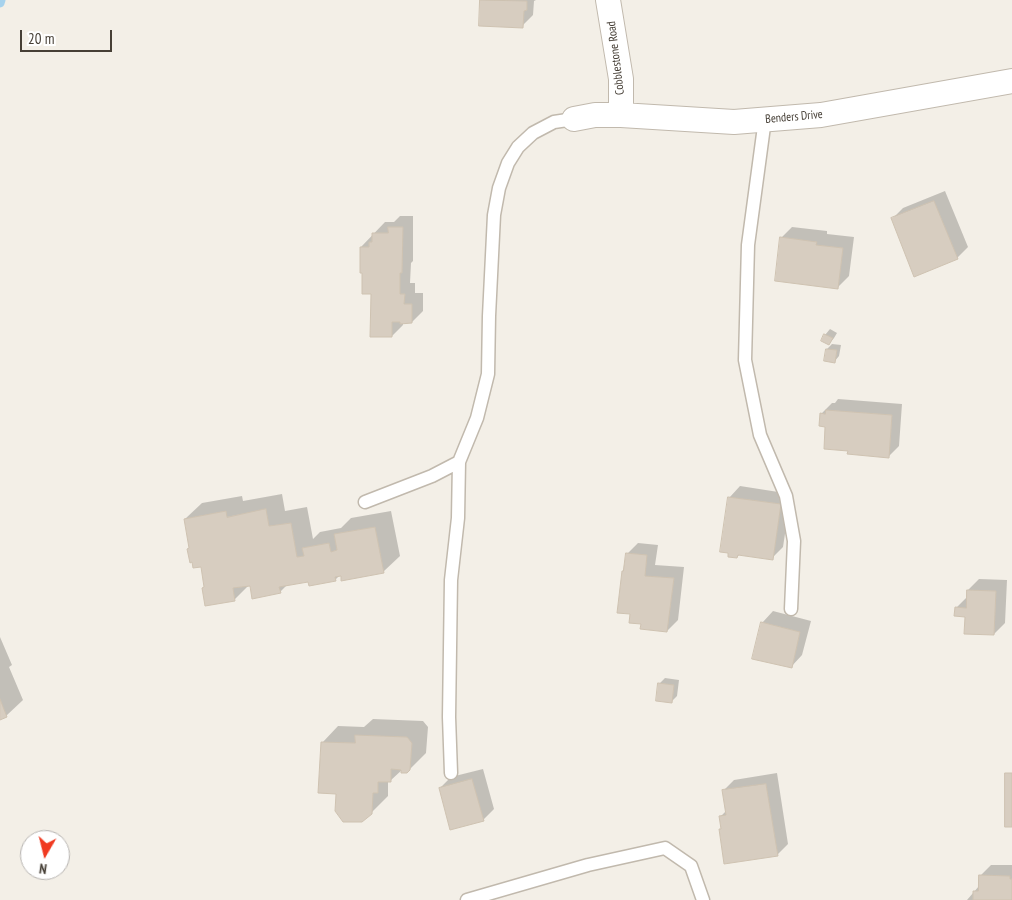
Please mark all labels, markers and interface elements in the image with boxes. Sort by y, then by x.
scale bar [22,20,115,52]
street label: Cobblestone Road [604,20,628,96]
text: 20 m [28,29,54,48]
street label: Benders Drive [765,107,823,127]
north arrow [20,830,70,880]
text: N [38,859,48,878]

